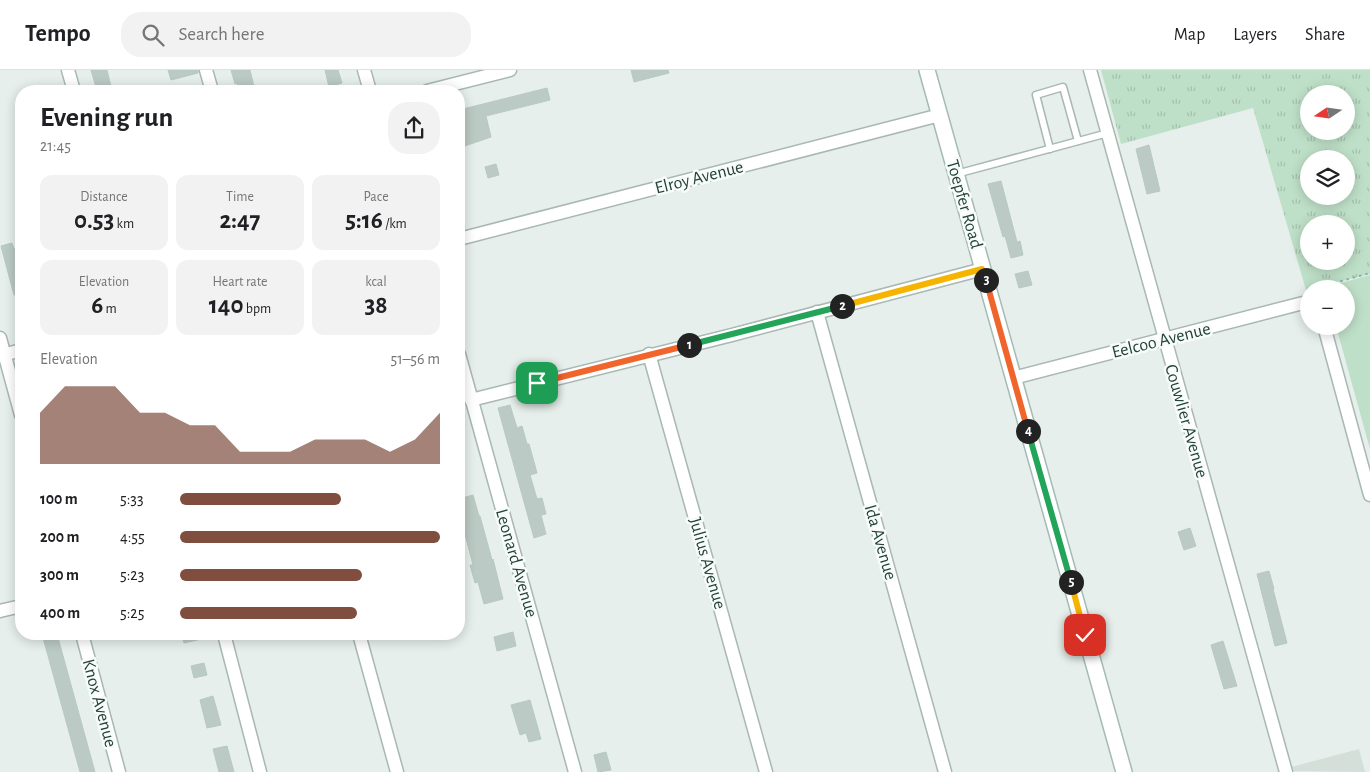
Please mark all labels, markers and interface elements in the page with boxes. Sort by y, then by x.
search box [121,12,471,57]
icon: search [139,21,167,49]
text: Tempo [25,22,91,46]
text: Search here [179,25,264,44]
text: Map [1174,26,1205,44]
text: Layers [1233,26,1277,44]
text: Share [1305,26,1345,44]
north arrow [1300,85,1355,140]
map controls [1300,85,1355,335]
button: share [388,102,440,154]
text: Evening run [40,104,173,132]
text: 21:45 [40,138,71,154]
button: layers [1300,150,1355,205]
street label: Elroy Avenue [653,158,745,198]
street label: Toepfer Road [943,158,985,251]
text: Distance [80,190,128,204]
text: Time [226,190,254,204]
text: Pace [363,190,389,204]
text: 0.53 [74,208,114,233]
text: 2:47 [220,208,260,233]
text: 5:16 [345,208,383,233]
button: + [1300,215,1355,270]
text: km [114,217,134,231]
text: /km [383,217,407,231]
pin: 3 [974,268,998,292]
text: 3 [983,273,990,287]
text: Elevation [79,275,129,289]
text: Heart rate [213,275,267,289]
text: kcal [365,275,387,289]
button: − [1300,280,1355,335]
text: 6 [91,293,103,318]
text: 140 [209,293,243,318]
text: 38 [364,293,388,318]
pin: 2 [830,294,854,318]
text: 2 [839,299,846,313]
text: m [103,302,117,316]
text: bpm [243,302,271,316]
street label: Eelcoo Avenue [1110,320,1212,362]
pin: 1 [676,332,702,358]
text: 1 [687,338,692,352]
text: Elevation [40,351,98,367]
text: 51–56 m [391,351,440,367]
pin [516,362,558,404]
street label: Couwlier Avenue [1161,362,1211,480]
icon: arrive [523,369,551,397]
pin: 4 [1016,418,1040,444]
text: 4 [1025,424,1032,438]
text: 100 m [40,491,78,507]
text: 5:33 [120,491,144,507]
street label: Ida Avenue [861,503,899,582]
street label: Leonard Avenue [492,507,540,620]
street label: Julius Avenue [685,515,729,611]
text: 200 m [40,529,80,545]
text: 4:55 [120,529,145,545]
text: 300 m [40,567,79,583]
text: 5:23 [120,567,144,583]
pin: 5 [1058,570,1084,594]
text: 5 [1068,575,1075,589]
text: 400 m [40,605,80,621]
text: 5:25 [120,605,144,621]
pin [1064,614,1106,656]
icon: check [1071,621,1099,649]
street label: Knox Avenue [79,657,119,749]

